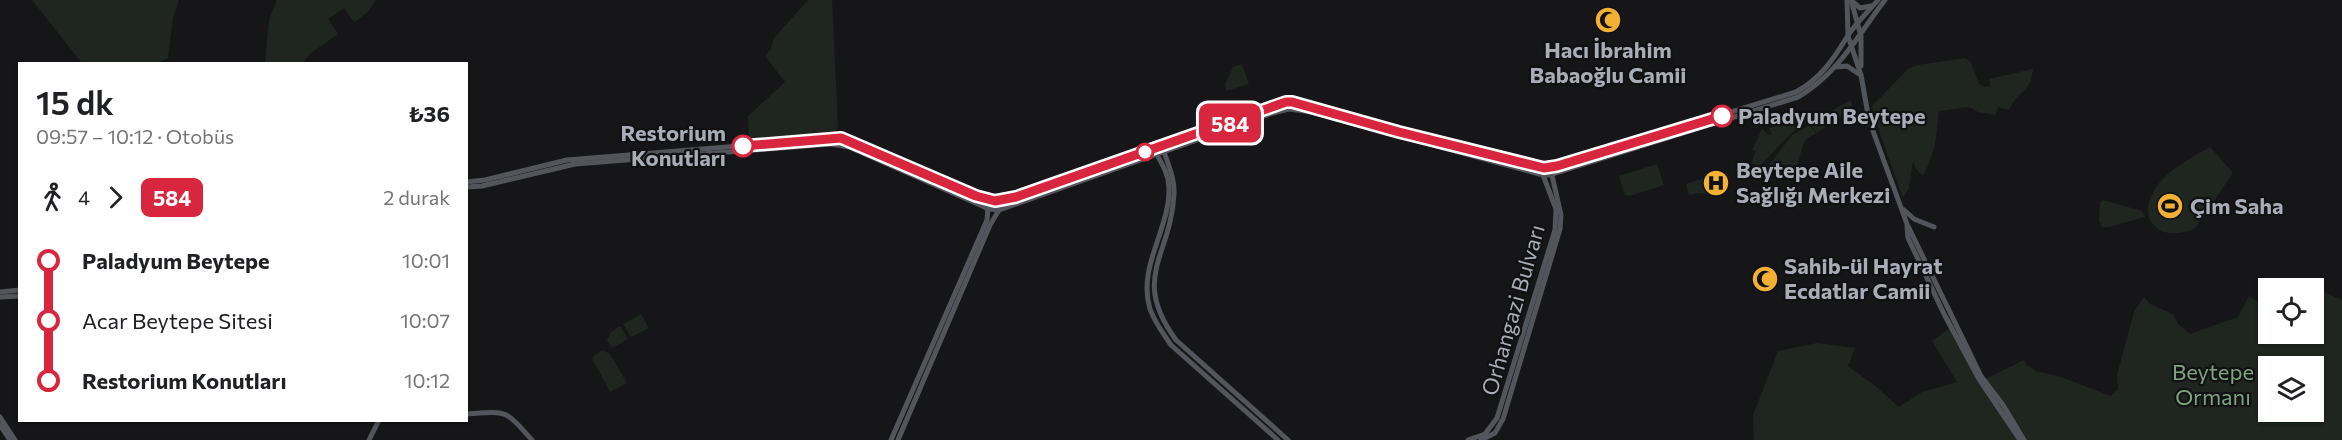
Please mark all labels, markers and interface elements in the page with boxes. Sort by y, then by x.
mosque icon: Hacı İbrahim Babaoğlu Camii [1593,5,1623,35]
place label: Hacı İbrahim Babaoğlu Camii [1530,36,1686,88]
text: 15 dk [36,81,114,122]
text: ₺36 [408,100,450,127]
place label: Paladyum Beytepe [1738,102,1926,129]
line badge: 584 [1196,104,1264,142]
marker: Paladyum Beytepe [1711,105,1733,127]
text: 584 [1211,111,1249,136]
place label: Restorium Konutları [621,119,726,171]
text: 09:57 – 10:12 · Otobüs [36,124,234,148]
marker: Restorium Konutları [732,135,754,157]
unlabelled marker [1136,143,1154,161]
place label: Beytepe Aile Sağlığı Merkezi [1736,156,1890,208]
hospital icon: Beytepe Aile Sağlığı Merkezi [1701,168,1731,198]
icon: walk [36,181,69,214]
icon: forward [99,181,132,214]
text: 4 [78,185,90,209]
text: 584 [153,185,191,210]
text: 2 durak [383,185,450,209]
sports icon: Çim Saha [2155,191,2185,221]
place label: Çim Saha [2190,192,2284,219]
street label: Orhangazi Bulvarı [1475,221,1550,398]
text: Paladyum Beytepe [82,247,270,274]
text: 10:01 [402,248,450,272]
place label: Sahib-ül Hayrat Ecdatlar Camii [1784,252,1942,304]
mosque icon: Sahib-ül Hayrat Ecdatlar Camii [1750,264,1780,294]
map controls [2258,278,2324,422]
button: locate [2258,278,2324,344]
text: Acar Beytepe Sitesi [82,307,273,334]
text: 10:07 [400,308,450,332]
button: layers [2258,356,2324,422]
park label: Beytepe Ormanı [2172,358,2254,410]
text: Restorium Konutları [82,367,287,394]
text: 10:12 [404,368,450,392]

